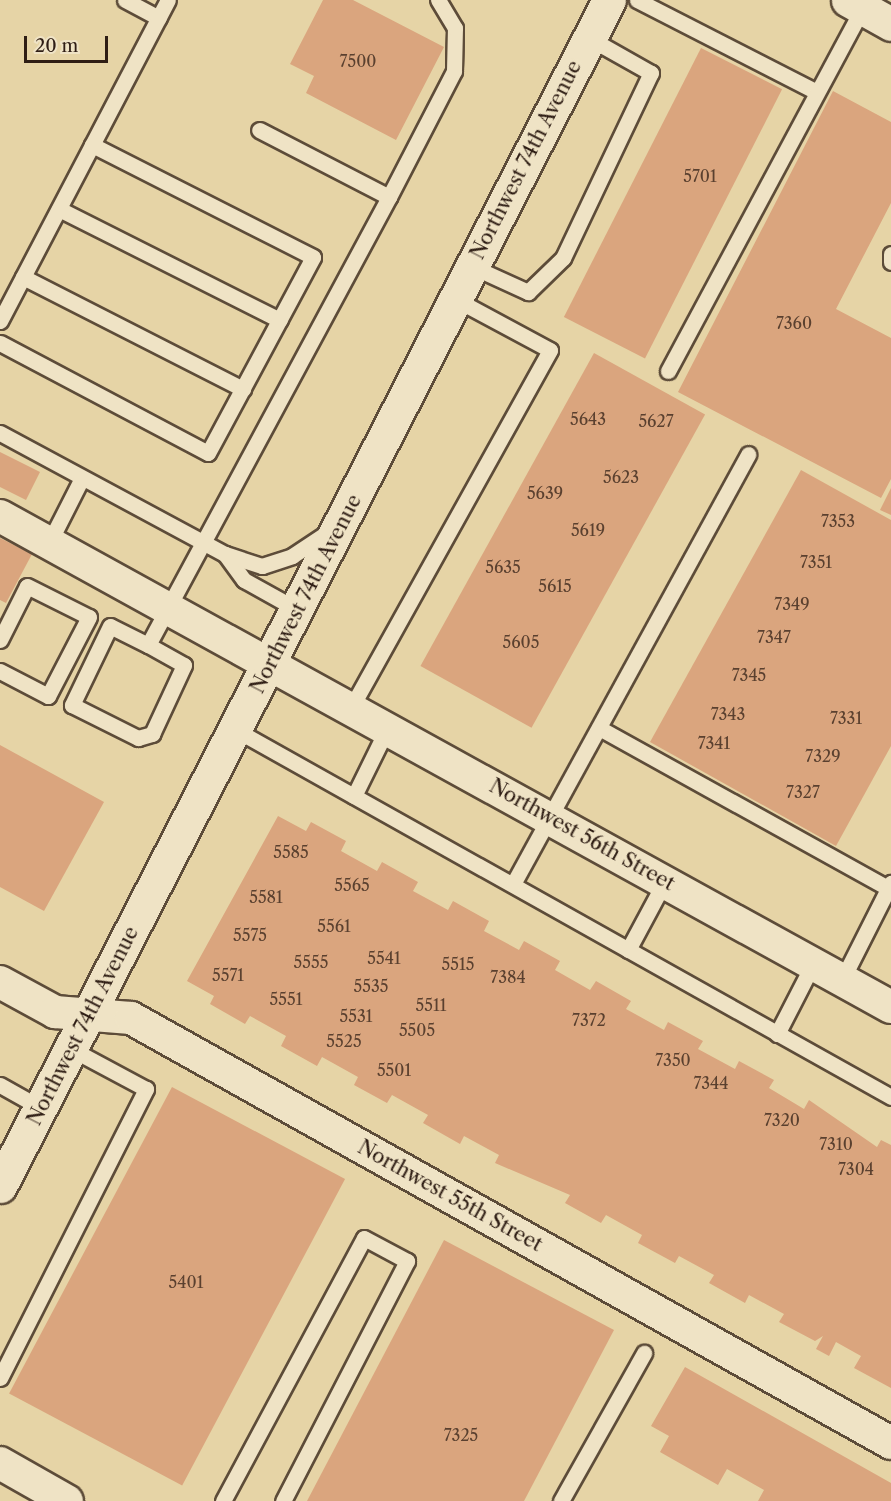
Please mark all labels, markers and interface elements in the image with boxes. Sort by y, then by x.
scale bar [27,24,111,62]
text: 20 m [35,35,78,57]
house number: 7500 [340,51,376,71]
street label: Northwest 74th Avenue [465,56,587,264]
house number: 5701 [683,166,717,186]
house number: 7360 [776,313,812,333]
house number: 5643 [570,409,606,429]
house number: 5627 [638,411,674,431]
house number: 5623 [603,467,639,487]
house number: 5639 [527,483,563,503]
street label: Northwest 74th Avenue [245,490,367,698]
house number: 7353 [821,511,855,531]
house number: 5619 [571,520,605,540]
house number: 7351 [800,552,832,572]
house number: 5635 [485,557,521,577]
house number: 5615 [538,576,572,596]
house number: 7349 [774,594,810,614]
house number: 7347 [757,627,791,647]
house number: 5605 [503,632,539,652]
house number: 7345 [732,665,766,685]
house number: 7343 [711,704,745,724]
house number: 7331 [830,708,862,728]
house number: 7341 [698,733,730,753]
house number: 7329 [805,746,841,766]
street label: Northwest 56th Street [485,774,679,896]
house number: 7327 [786,782,820,802]
house number: 5585 [273,842,309,862]
house number: 5565 [334,875,370,895]
house number: 5581 [249,887,283,907]
house number: 5561 [317,916,351,936]
street label: Northwest 74th Avenue [22,922,144,1130]
house number: 5575 [233,925,267,945]
house number: 5541 [367,948,401,968]
house number: 5555 [294,952,328,972]
house number: 5515 [442,954,474,974]
house number: 5571 [212,965,244,985]
house number: 7384 [490,967,526,987]
house number: 5535 [354,976,388,996]
house number: 5551 [270,989,302,1009]
house number: 5511 [416,995,446,1015]
house number: 5531 [340,1006,372,1026]
house number: 7372 [572,1010,606,1030]
house number: 5505 [399,1020,435,1040]
house number: 5525 [326,1031,362,1051]
house number: 7350 [655,1050,691,1070]
house number: 5501 [377,1060,411,1080]
house number: 7344 [693,1073,729,1093]
house number: 7320 [764,1110,800,1130]
house number: 7310 [819,1134,853,1154]
street label: Northwest 55th Street [354,1135,546,1257]
house number: 7304 [838,1159,874,1179]
house number: 5401 [169,1272,203,1292]
house number: 7325 [444,1425,478,1445]

